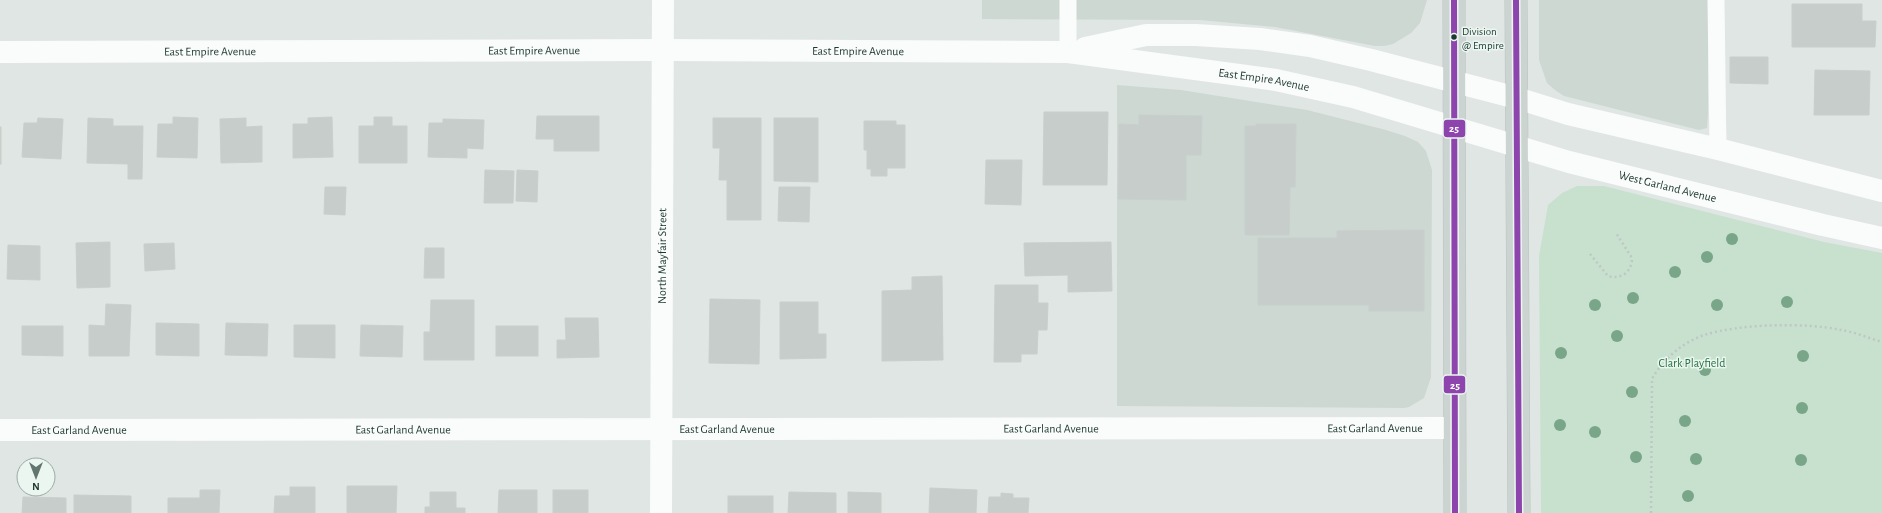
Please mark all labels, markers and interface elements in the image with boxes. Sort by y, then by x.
place label: Division @ Empire [1462,26,1504,51]
marker: Division @ Empire [1449,32,1459,42]
street label: East Empire Avenue [488,44,580,57]
street label: East Empire Avenue [164,45,256,58]
street label: East Empire Avenue [812,45,904,57]
street label: East Empire Avenue [1218,66,1311,93]
line badge: 25 [1443,119,1466,138]
text: 25 [1449,123,1459,134]
street label: West Garland Avenue [1618,169,1718,204]
street label: North Mayfair Street [656,208,669,304]
park label: Clark Playfield [1658,357,1726,370]
line badge: 25 [1443,375,1466,394]
text: 25 [1450,380,1460,391]
street label: East Garland Avenue [1003,422,1099,435]
street label: East Garland Avenue [1327,422,1423,434]
street label: East Garland Avenue [355,423,451,436]
street label: East Garland Avenue [679,423,775,435]
street label: East Garland Avenue [31,424,127,436]
north arrow [16,457,56,497]
text: N [32,481,40,492]

